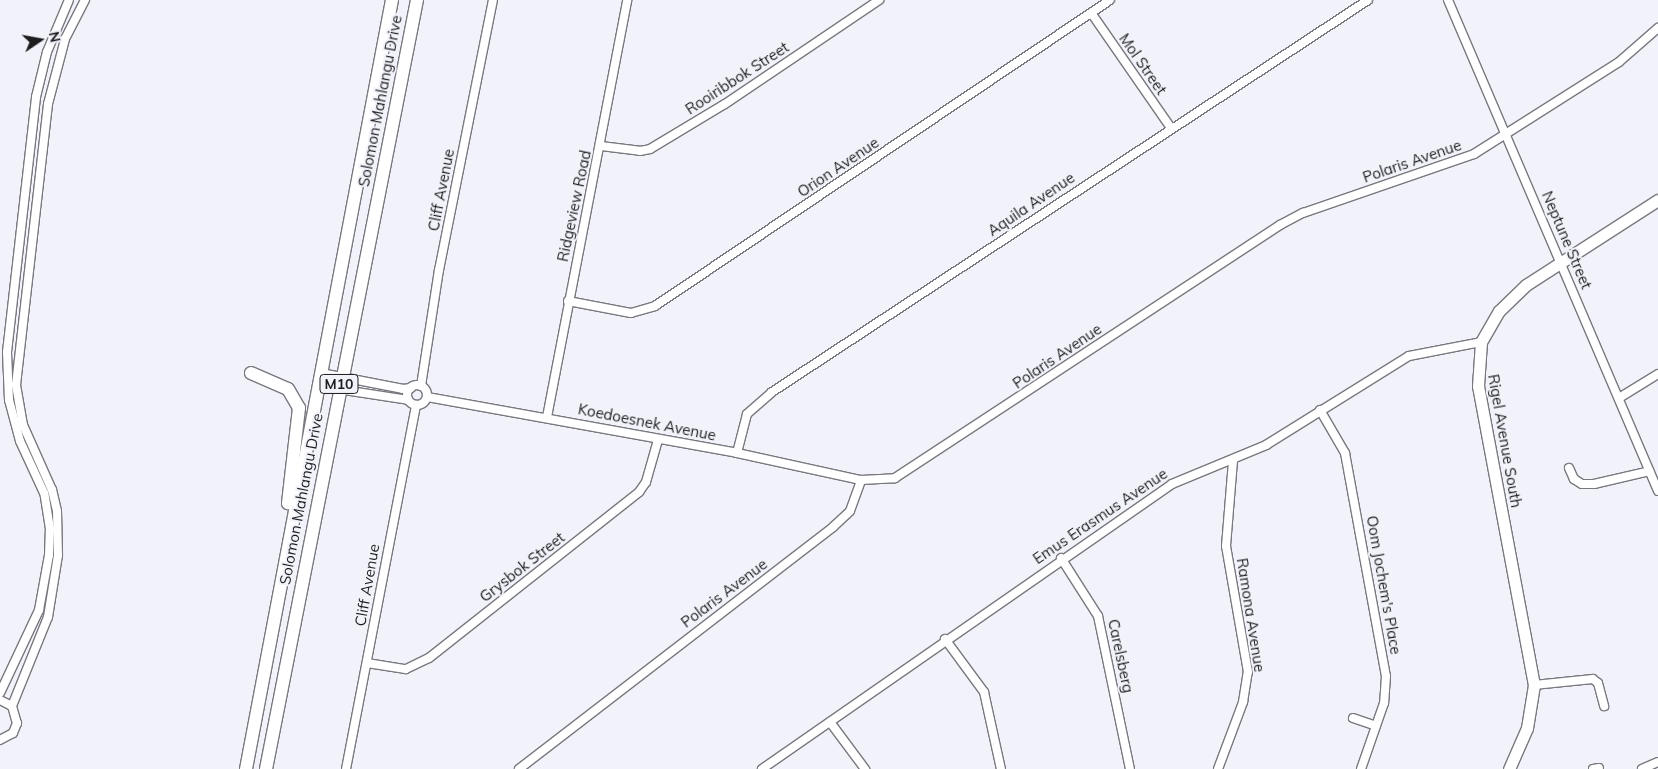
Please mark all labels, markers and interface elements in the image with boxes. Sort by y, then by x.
street label: Solomon Mahlangu Drive [355,14,405,188]
north arrow [15,15,65,65]
text: N [45,30,65,44]
street label: Mol Street [1115,30,1171,98]
street label: Rooiribbok Street [682,38,792,118]
street label: Orion Avenue [794,133,882,201]
street label: Polaris Avenue [1360,136,1464,186]
street label: Cliff Avenue [424,147,458,233]
street label: Ridgeview Road [553,149,595,263]
street label: Aquila Avenue [984,168,1078,240]
street label: Neptune Street [1538,188,1596,292]
street label: Polaris Avenue [1009,320,1105,392]
road number: M10 [319,372,359,396]
street label: Rigel Avenue South [1484,373,1526,509]
street label: Koedoesnek Avenue [577,400,717,444]
street label: Solomon Mahlangu Drive [276,412,326,586]
street label: Emus Erasmus Avenue [1029,464,1171,568]
street label: Oom Jochem's Place [1363,514,1405,656]
street label: Grysbok Street [476,528,568,606]
street label: Cliff Avenue [351,542,383,628]
street label: Polaris Avenue [677,555,771,631]
street label: Ramona Avenue [1233,557,1269,673]
street label: Carelsberg [1104,617,1138,695]

